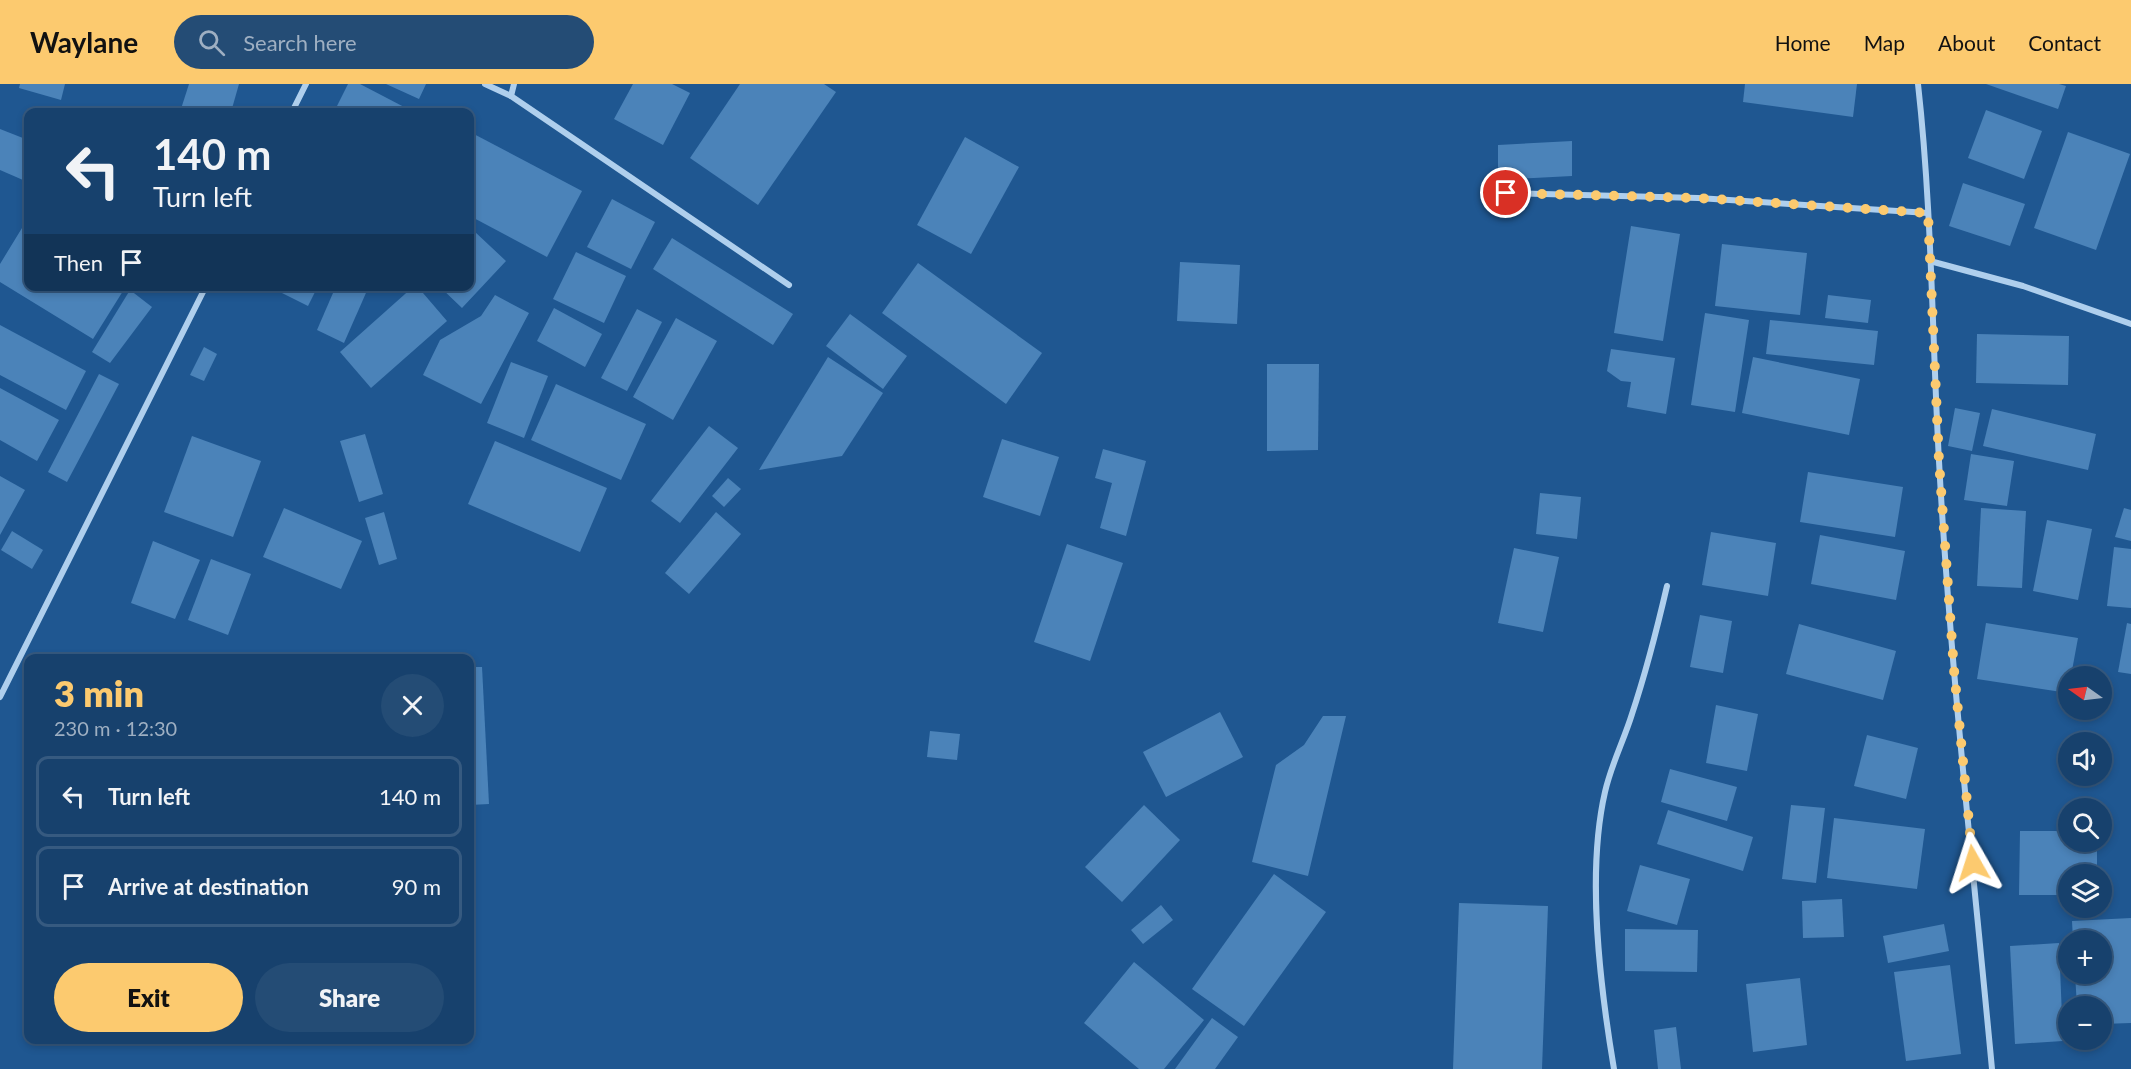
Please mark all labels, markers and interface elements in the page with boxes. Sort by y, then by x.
search box [174,15,594,69]
text: Waylane [30,25,138,59]
icon: search [195,26,228,59]
text: Search here [243,29,357,56]
text: Home [1775,30,1831,55]
text: Map [1864,30,1905,55]
text: About [1938,30,1995,55]
text: Contact [2028,30,2101,55]
text: 140 m [153,129,271,179]
icon: left [54,132,132,210]
pin [1480,167,1531,218]
icon: arrive [1489,176,1522,209]
text: Turn left [153,180,252,213]
icon: arrive [115,246,148,279]
text: Then [54,249,103,276]
north arrow [2058,666,2112,720]
map controls [2058,666,2112,1050]
text: 3 min [54,671,144,715]
button: close [381,674,444,737]
text: 230 m · 12:30 [54,716,177,740]
button: sound [2058,732,2112,786]
icon: left [57,780,90,813]
text: Turn left [108,783,190,810]
text: 140 m [379,783,441,810]
button: search [2058,798,2112,852]
position arrow [1941,831,2005,895]
button: layers [2058,864,2112,918]
icon: arrive [57,870,90,903]
text: Arrive at destination [108,873,309,900]
text: 90 m [392,873,441,900]
button: + [2058,930,2112,984]
button: Exit [54,963,243,1032]
button: Share [255,963,444,1032]
button: − [2058,996,2112,1050]

